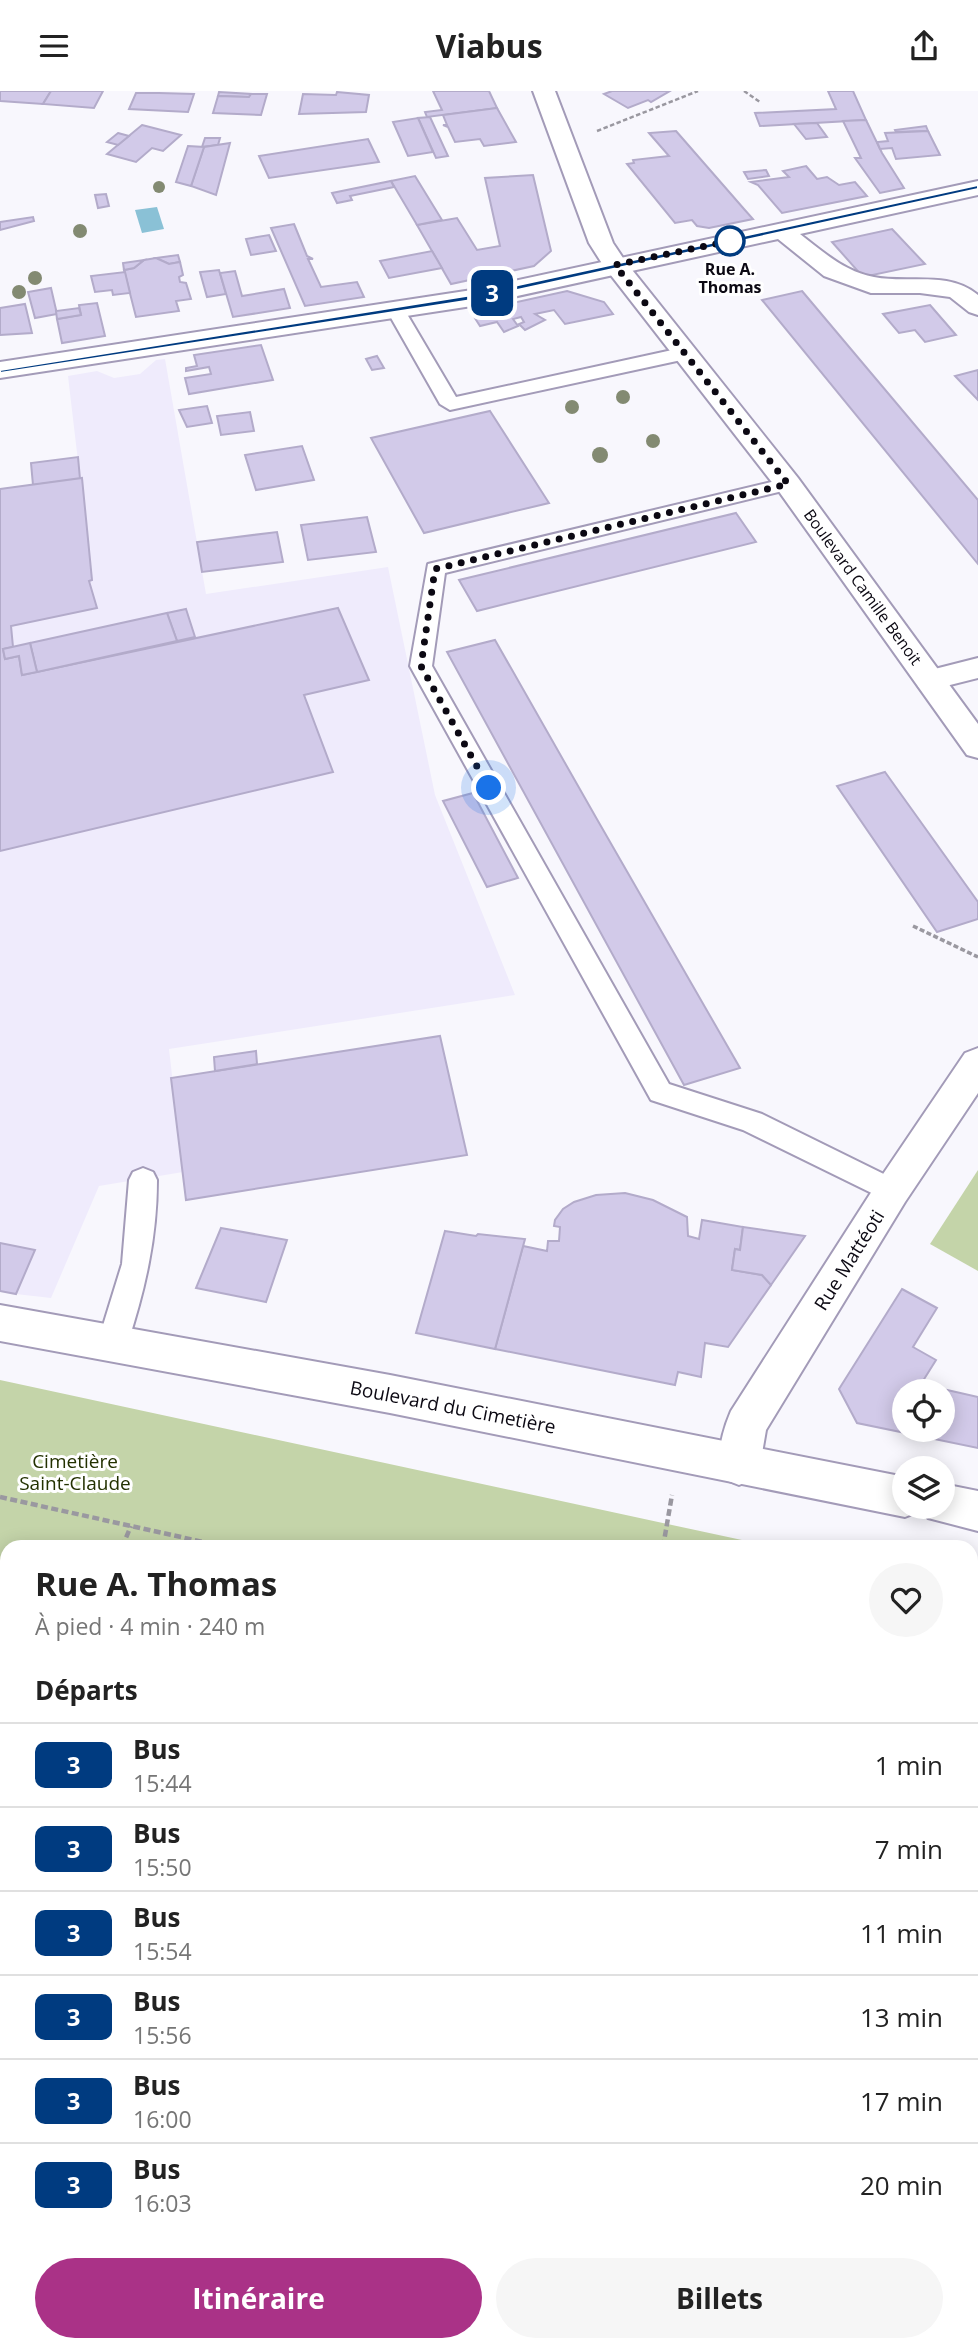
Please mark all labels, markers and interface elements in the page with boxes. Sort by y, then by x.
text: Viabus [435,24,543,67]
icon: menu [35,27,73,65]
icon: share [905,27,943,65]
marker: Rue A. Thomas [715,226,745,256]
place label: Rue A. Thomas [698,258,762,298]
line badge: 3 [469,270,515,316]
text: 3 [485,276,499,309]
street label: Boulevard Camille Benoit [799,505,927,670]
your location [471,770,506,805]
street label: Rue Mattéoti [808,1205,890,1315]
street label: Boulevard du Cimetière [348,1374,558,1440]
map controls [892,1379,955,1519]
button: locate [892,1379,955,1442]
park label: Cimetière Saint-Claude [19,1448,131,1496]
button: layers [892,1456,955,1519]
text: Rue A. Thomas [35,1561,277,1606]
button: heart [869,1563,943,1637]
text: À pied · 4 min · 240 m [35,1610,265,1642]
text: Départs [35,1672,138,1708]
text: Bus [133,1731,180,1767]
text: 1 min [875,1747,943,1783]
text: 3 [67,1748,80,1781]
text: 15:44 [133,1767,192,1799]
text: Bus [133,1815,180,1851]
text: 7 min [875,1831,943,1867]
text: 3 [67,1832,80,1865]
text: 15:50 [133,1851,192,1883]
text: Bus [133,1899,180,1935]
text: 11 min [860,1915,943,1951]
text: 3 [67,1916,80,1949]
text: 15:54 [133,1935,192,1967]
text: Bus [133,1983,180,2019]
text: 13 min [860,1999,943,2035]
text: 3 [67,2000,80,2033]
text: 15:56 [133,2019,192,2051]
text: Bus [133,2067,180,2103]
text: 17 min [860,2083,943,2119]
text: 3 [67,2084,80,2117]
text: 16:00 [133,2103,192,2135]
text: Bus [133,2151,180,2187]
text: 20 min [860,2167,943,2203]
text: 3 [67,2168,80,2201]
text: 16:03 [133,2187,192,2219]
button: Itinéraire [35,2258,482,2338]
button: Billets [496,2258,943,2338]

